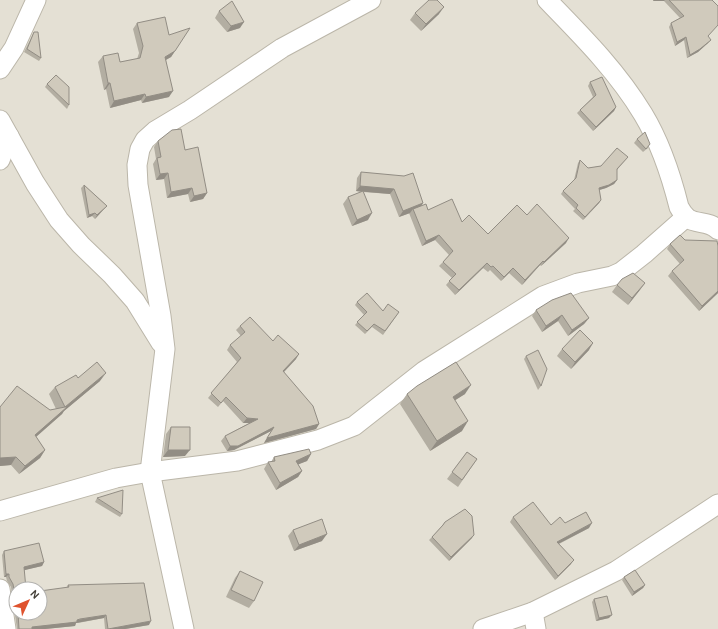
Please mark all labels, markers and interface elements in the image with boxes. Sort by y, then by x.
north arrow [8,581,48,621]
text: N [27,587,42,602]

